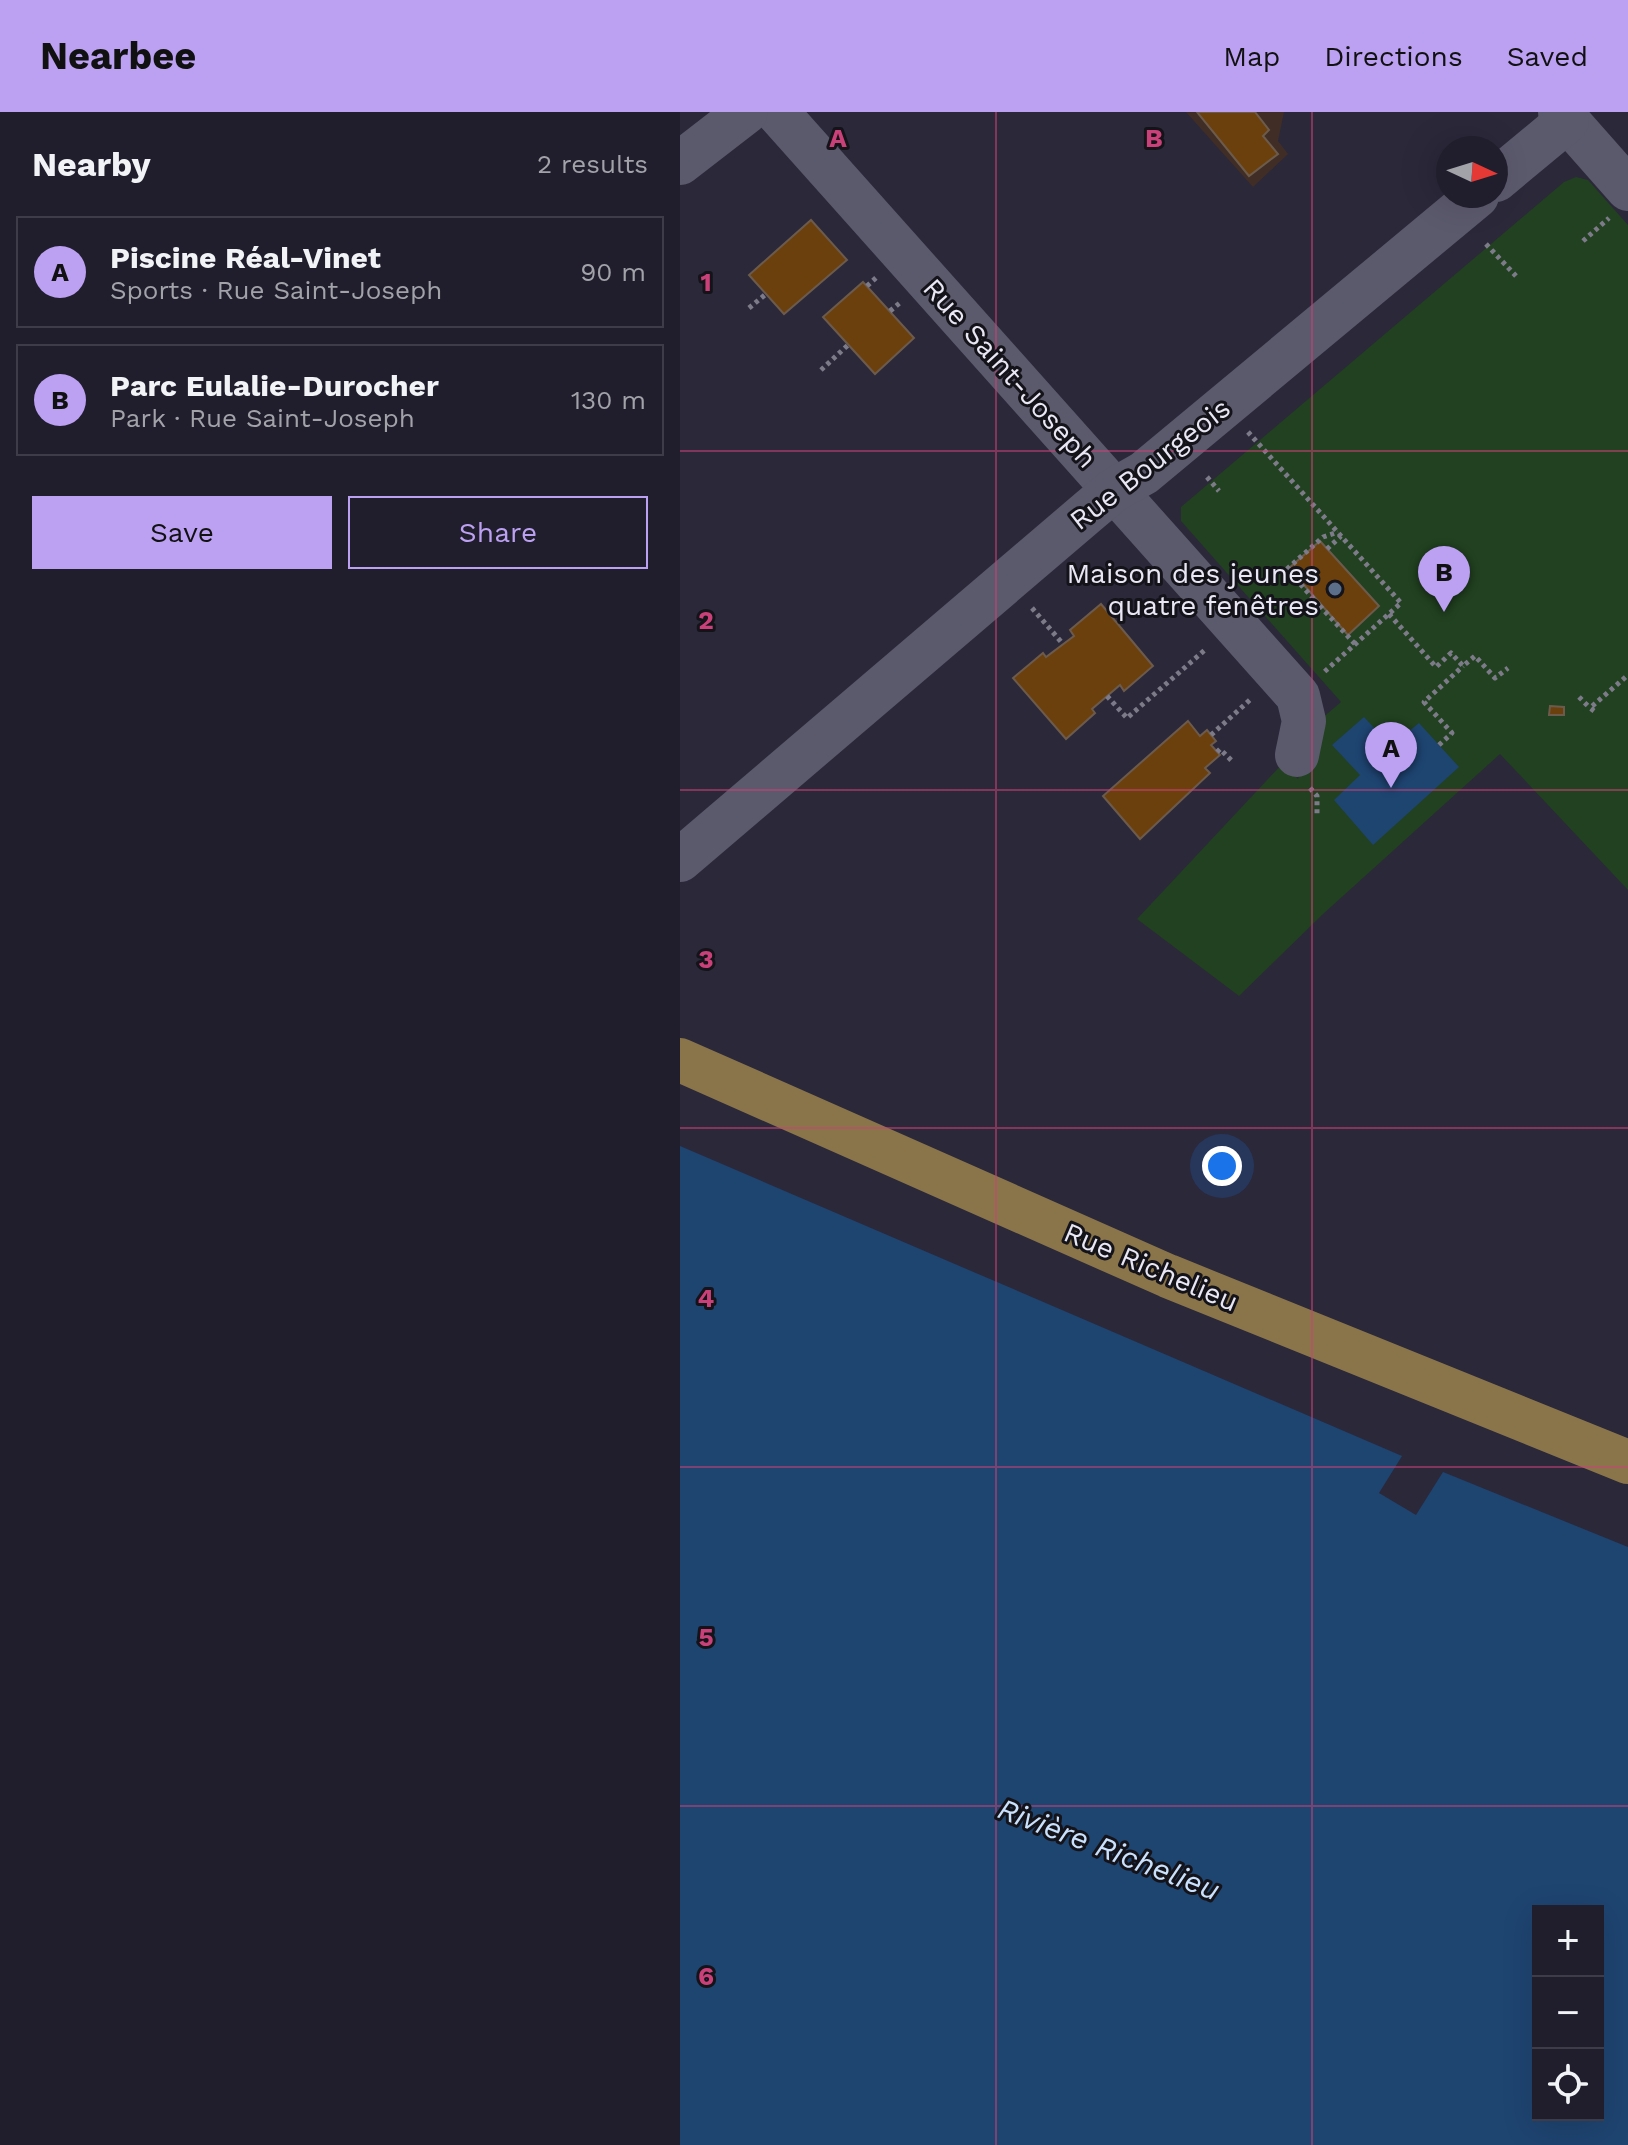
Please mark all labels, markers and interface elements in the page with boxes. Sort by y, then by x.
text: Nearbee [40,34,196,78]
text: Map [1223,40,1280,73]
text: Directions [1324,40,1463,73]
text: Saved [1507,40,1588,73]
text: A [829,123,847,153]
text: B [1145,123,1163,153]
north arrow [1436,136,1508,208]
text: Nearby [32,144,151,184]
text: 2 results [537,149,648,179]
text: Piscine Réal-Vinet [110,240,381,275]
text: A [51,257,69,287]
text: 90 m [580,257,646,287]
text: 1 [700,267,712,297]
street label: Rue Saint-Joseph [916,272,1104,474]
text: Sports · Rue Saint-Joseph [110,275,442,305]
text: Parc Eulalie-Durocher [110,368,439,403]
text: B [51,385,69,415]
text: 130 m [571,385,646,415]
street label: Rue Bourgeois [1063,391,1237,537]
text: Park · Rue Saint-Joseph [110,403,415,433]
button: Save [32,496,332,569]
button: Share [348,496,648,569]
pin: B [1418,546,1470,612]
place label: Maison des jeunes quatre fenêtres [1066,557,1319,622]
marker: Maison des jeunes quatre fenêtres [1326,580,1344,598]
text: 2 [698,605,714,635]
pin: A [1365,722,1417,788]
text: 3 [698,944,714,974]
your location [1202,1146,1242,1186]
street label: Rue Richelieu [1059,1216,1243,1318]
text: 4 [698,1283,715,1313]
text: 5 [698,1622,714,1652]
water label: Rivière Richelieu [993,1791,1225,1907]
map controls [1532,1905,1604,2121]
button: + [1532,1905,1604,1977]
text: 6 [698,1961,714,1991]
button: − [1532,1977,1604,2049]
button: locate [1532,2049,1604,2121]

